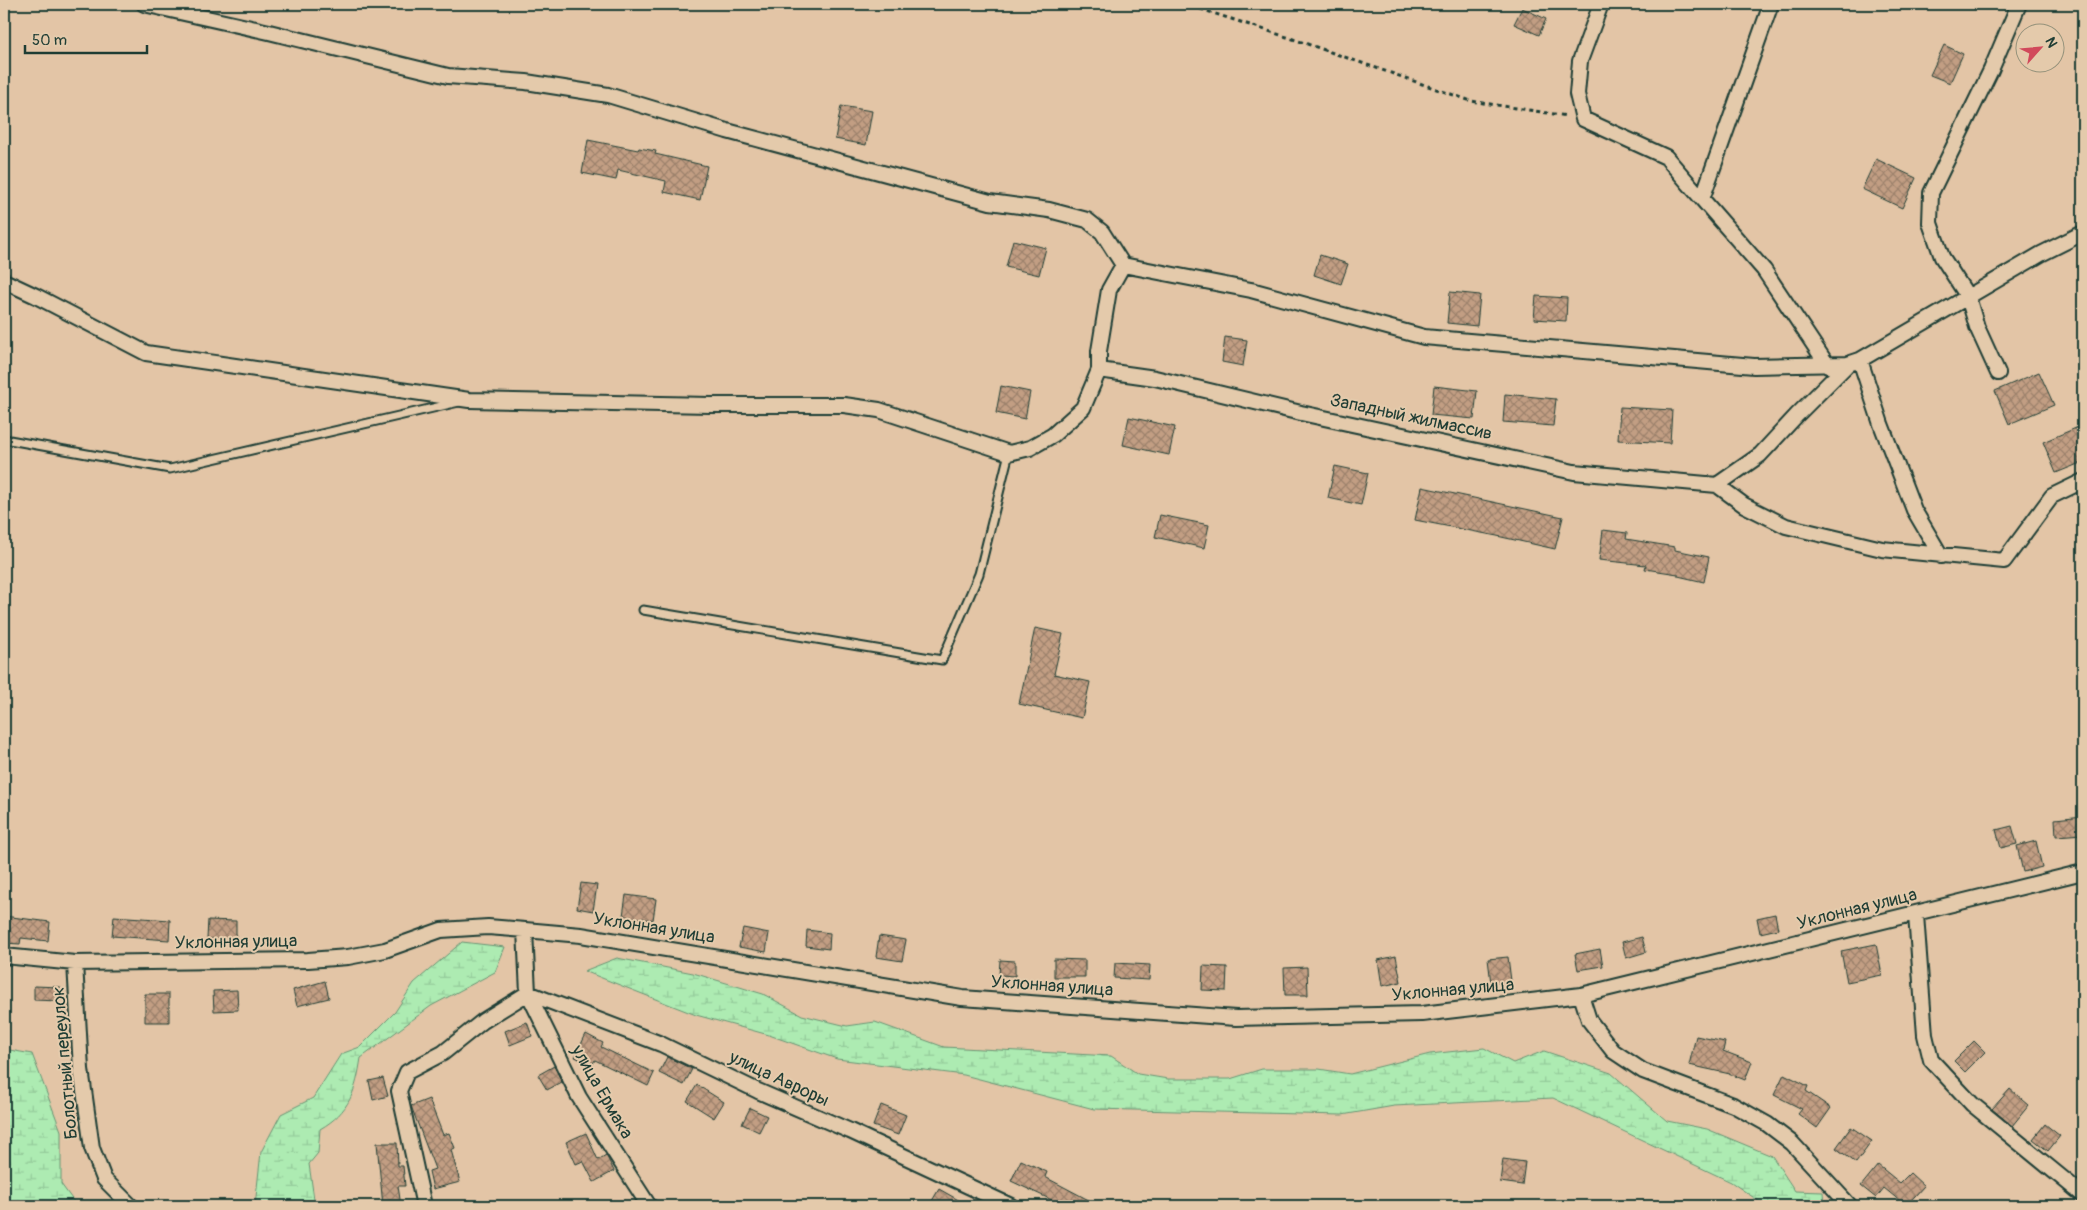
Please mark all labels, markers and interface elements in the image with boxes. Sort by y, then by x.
scale bar [25,22,148,54]
north arrow [2014,22,2064,72]
text: 50 m [32,31,67,50]
text: N [2041,34,2061,50]
street label: Западный жилмассив [1328,389,1494,445]
street label: Уклонная улица [1795,883,1919,935]
street label: Уклонная улица [592,907,716,949]
street label: Уклонная улица [174,929,298,955]
street label: Уклонная улица [990,970,1114,1002]
street label: Уклонная улица [1391,973,1515,1007]
street label: Болотный переулок [47,986,83,1140]
street label: улица Ермака [565,1040,638,1143]
street label: улица Авроры [725,1045,833,1112]

